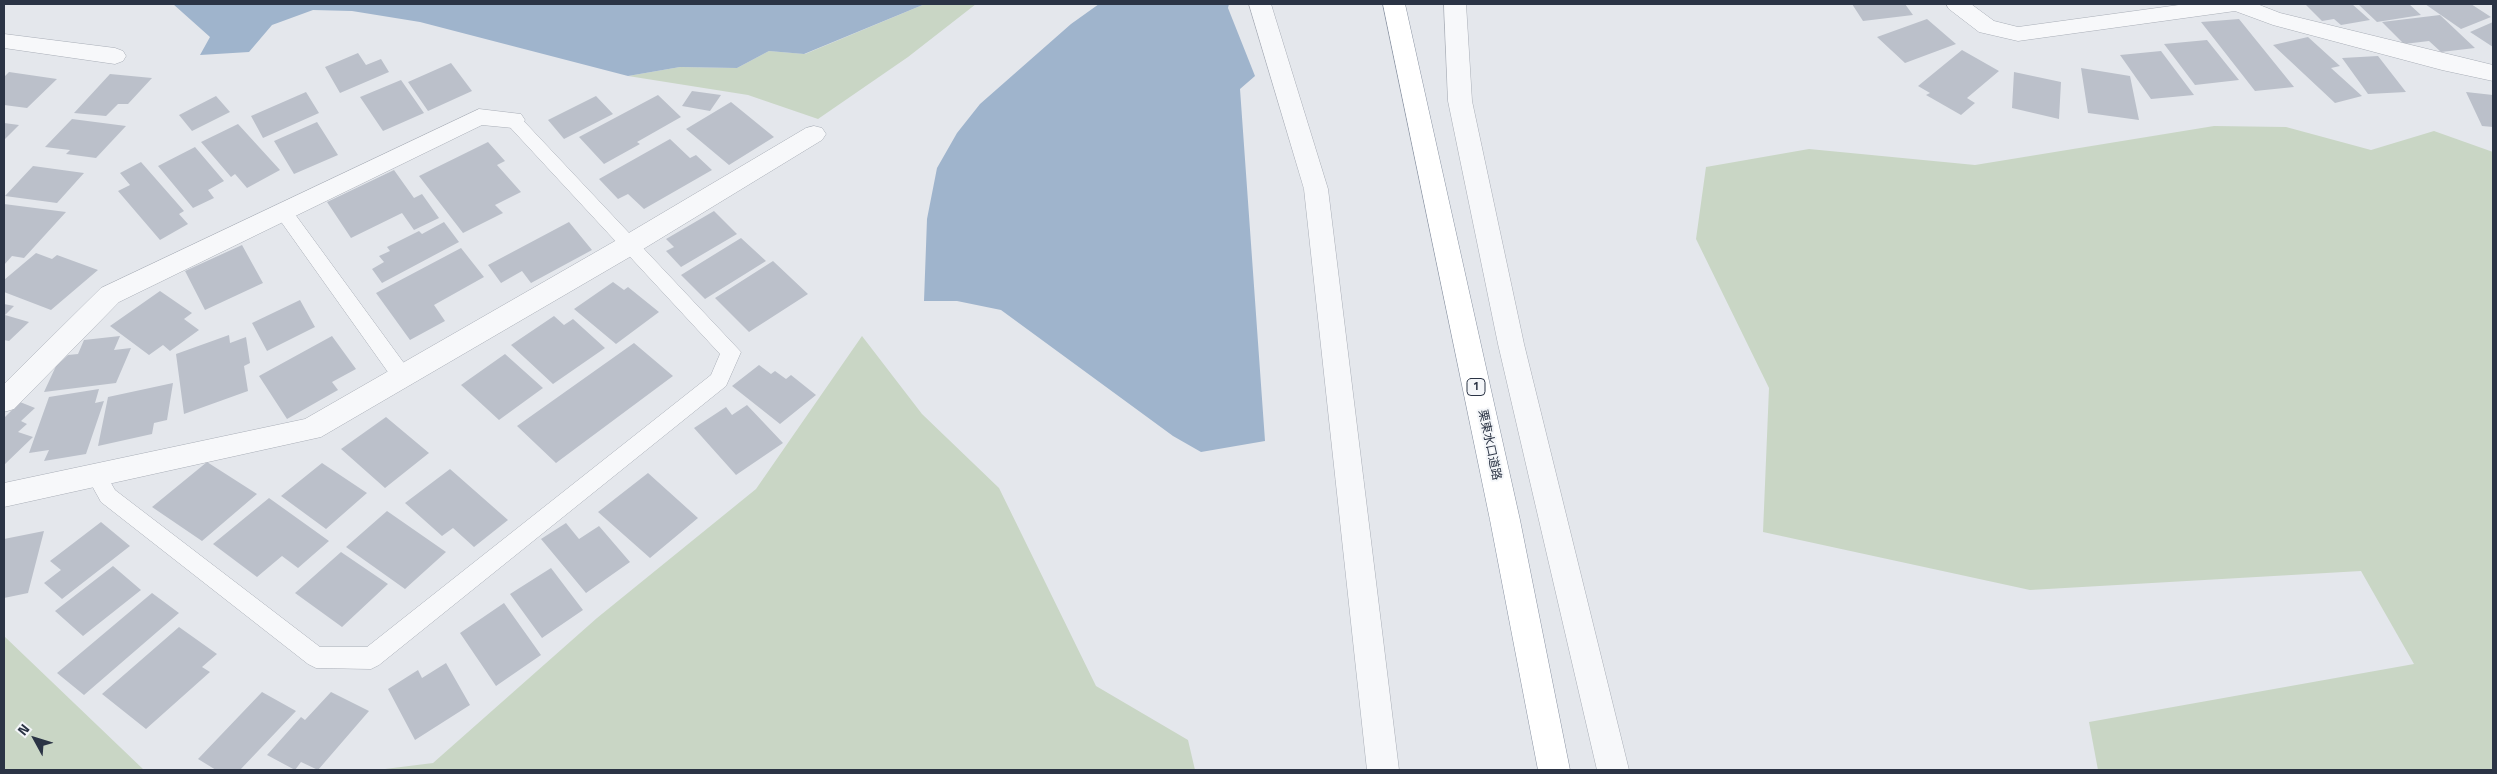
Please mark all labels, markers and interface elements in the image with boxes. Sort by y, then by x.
road number: 1 [1467,378,1485,396]
street label: 栗東水口道路 [1474,408,1504,482]
north arrow [10,714,60,764]
text: N [12,719,34,740]

